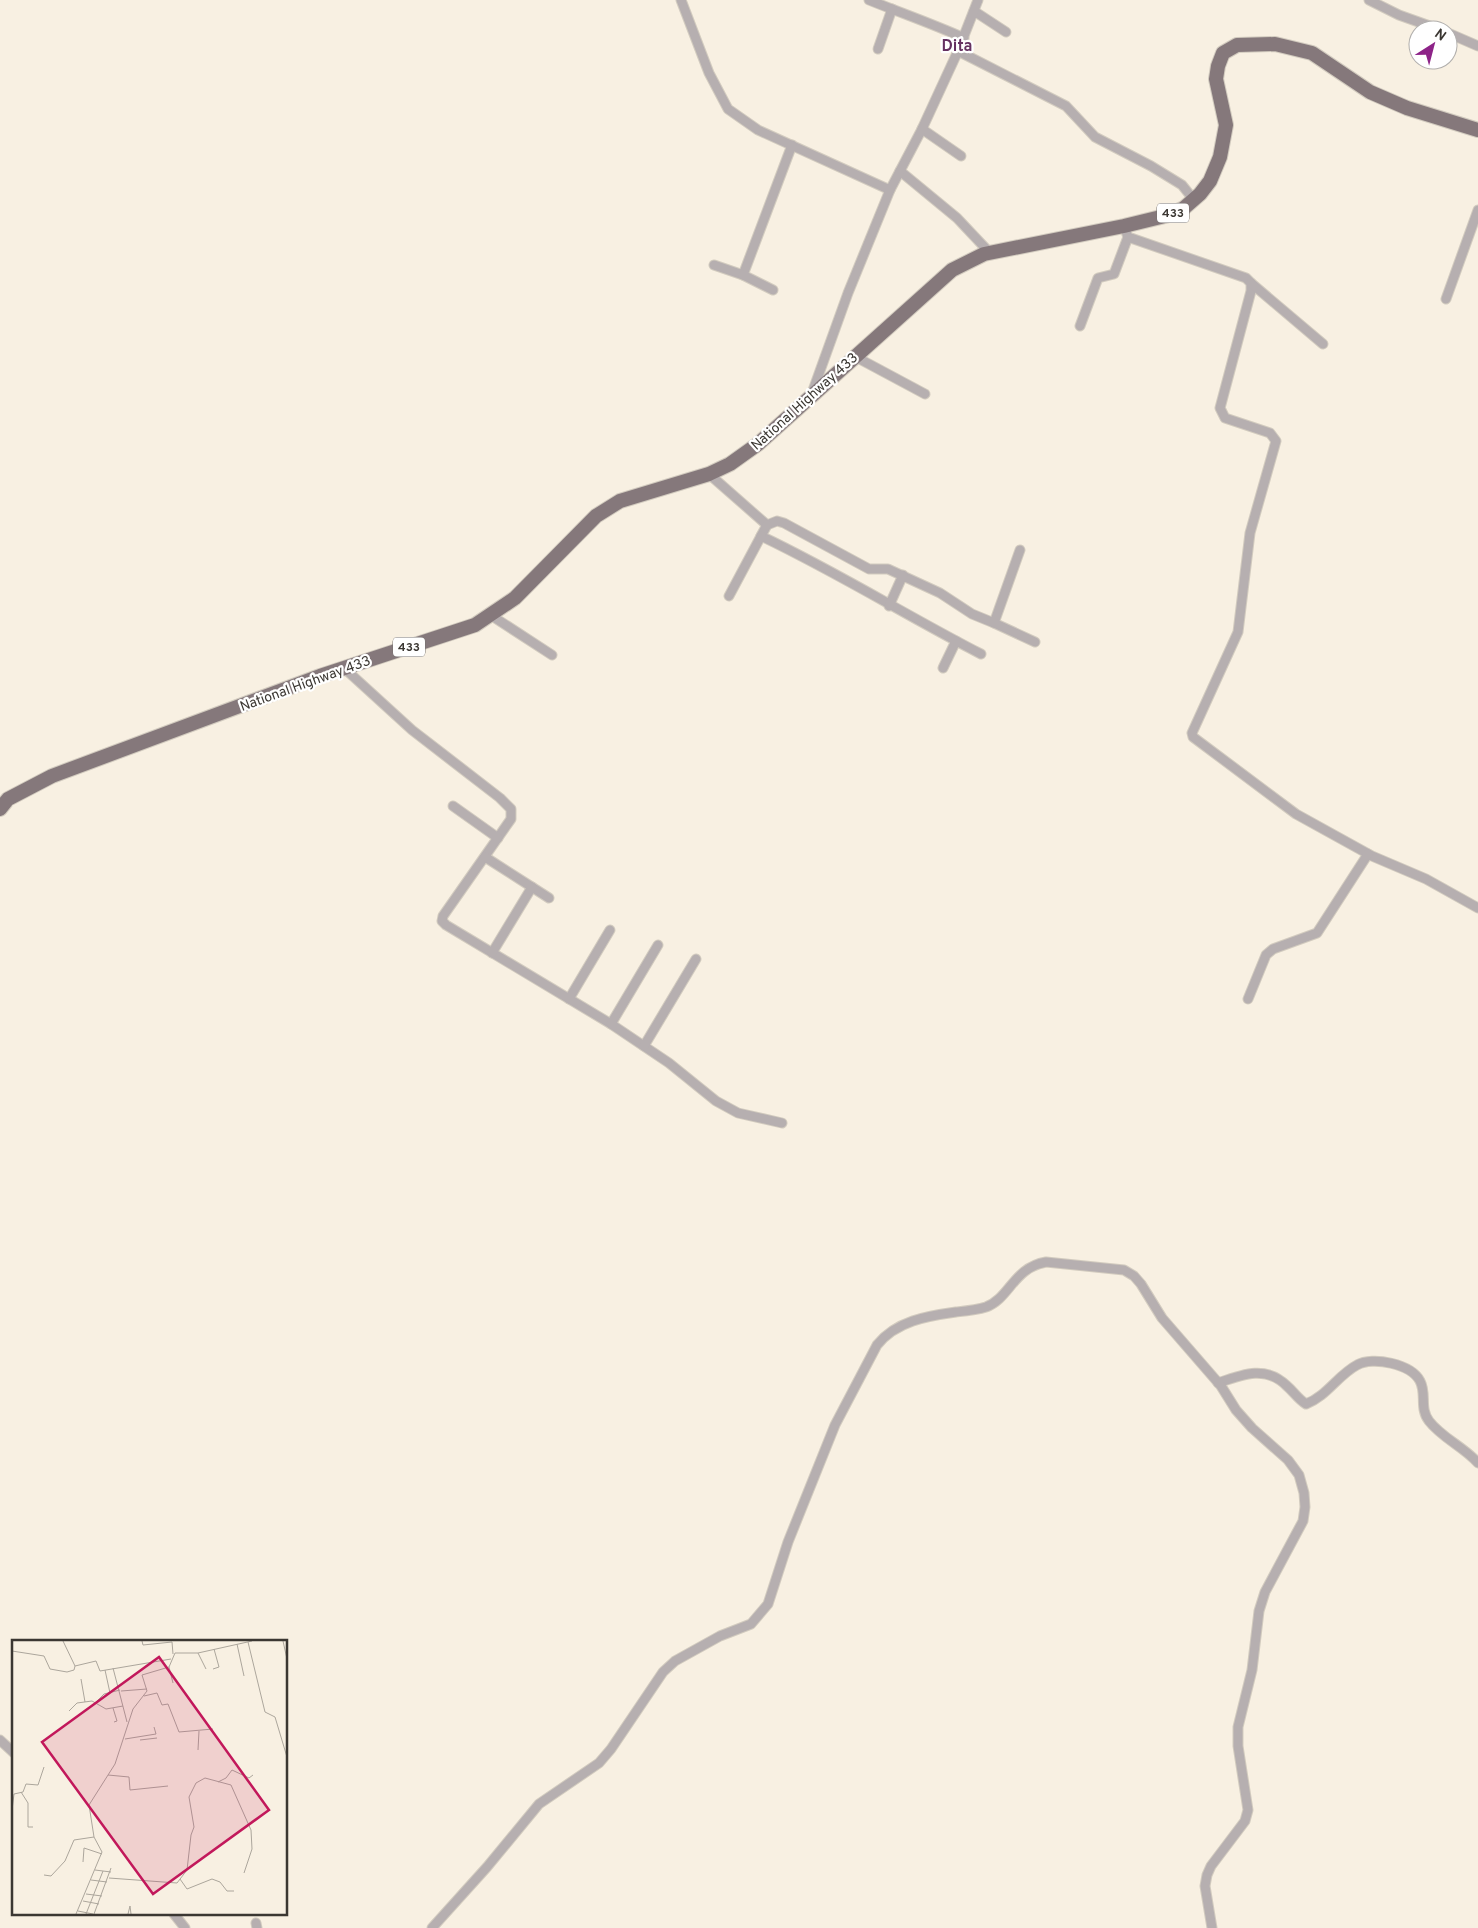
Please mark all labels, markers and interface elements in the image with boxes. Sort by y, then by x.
north arrow [1408,20,1458,70]
text: N [1431,26,1449,46]
district label: Dita [942,37,973,57]
road number: 433 [1157,204,1189,222]
street label: National Highway 433 [748,350,862,454]
road number: 433 [393,638,425,656]
street label: National Highway 433 [238,653,373,716]
inset map [12,1640,288,1916]

